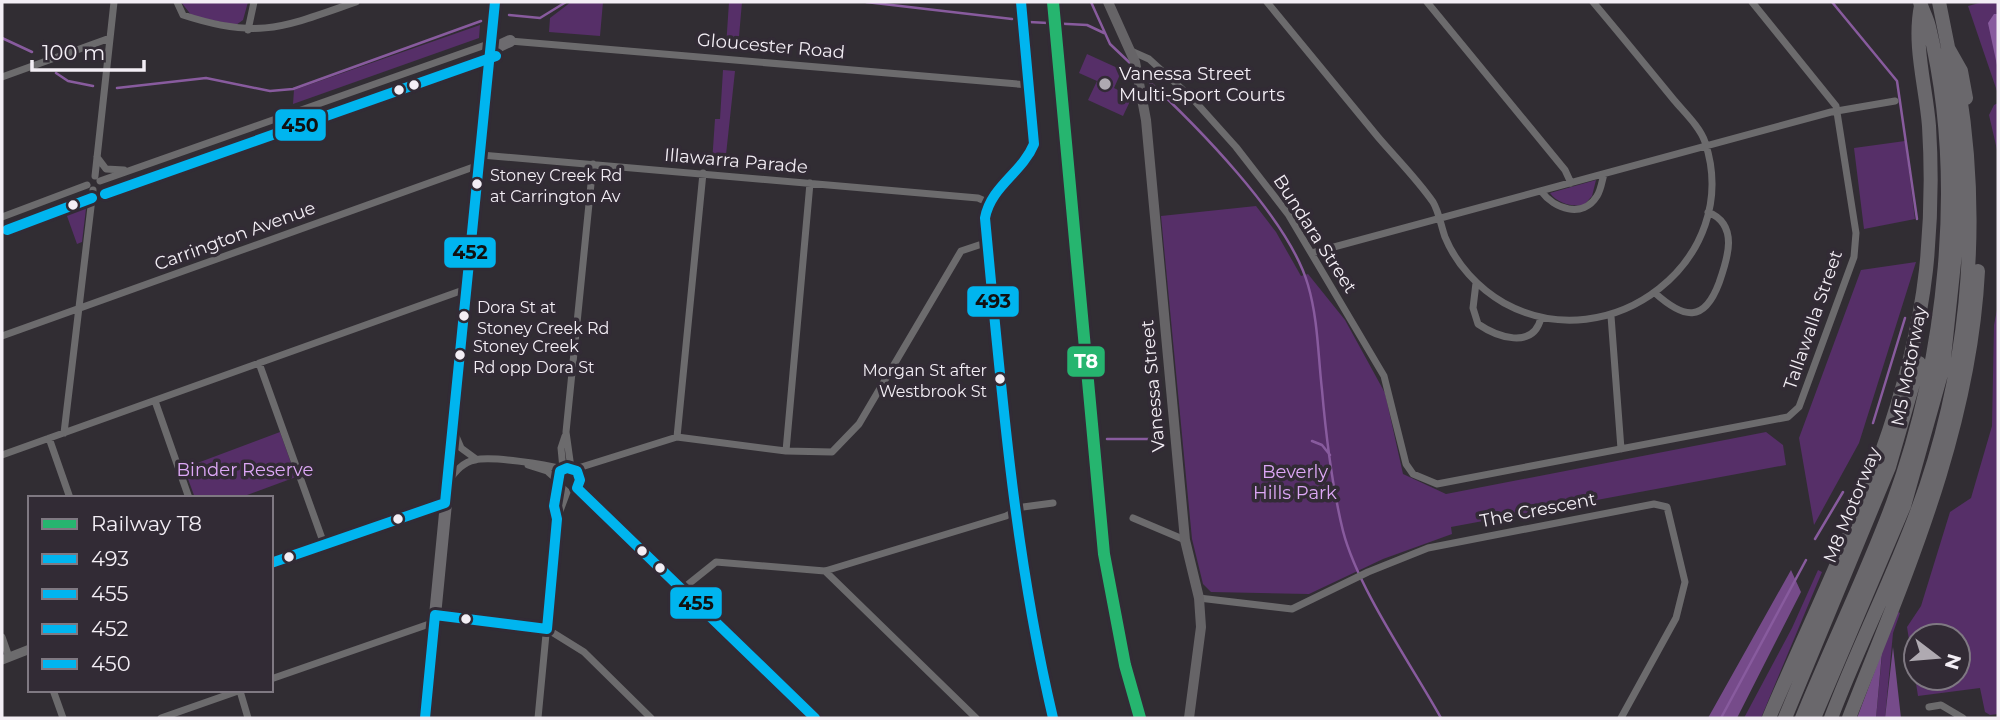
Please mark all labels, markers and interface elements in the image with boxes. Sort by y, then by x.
scale bar [32,28,144,72]
street label: Gloucester Road [696,29,846,63]
text: 100 m [42,40,105,65]
place label: Vanessa Street Multi-Sport Courts [1119,63,1285,106]
marker: Vanessa Street Multi-Sport Courts [1097,76,1113,92]
unlabelled marker [407,78,421,92]
unlabelled marker [392,83,406,97]
line badge: 450 [274,108,327,142]
text: 450 [281,114,319,137]
street label: Illawarra Parade [663,144,809,178]
place label: Stoney Creek Rd at Carrington Av [490,166,622,206]
street label: Bundara Street [1268,171,1362,297]
marker: Stoney Creek Rd at Carrington Av [470,177,484,191]
street label: Carrington Avenue [151,197,319,275]
unlabelled marker [66,198,80,212]
line badge: 452 [443,236,497,269]
text: 452 [452,241,488,264]
street label: Tallawalla Street [1779,247,1847,393]
line badge: 493 [966,285,1020,318]
text: 493 [975,290,1011,313]
place label: Dora St at Stoney Creek Rd [477,298,609,338]
street label: M5 Motorway [1887,304,1931,428]
marker: Dora St at Stoney Creek Rd [457,309,471,323]
street label: Vanessa Street [1136,319,1170,453]
place label: Stoney Creek Rd opp Dora St [473,337,595,377]
line badge: T8 [1066,345,1106,378]
marker: Stoney Creek Rd opp Dora St [453,348,467,362]
text: T8 [1074,350,1098,373]
place label: Morgan St after Westbrook St [862,361,987,401]
marker: Morgan St after Westbrook St [993,372,1007,386]
street label: M8 Motorway [1819,444,1885,566]
park label: Binder Reserve [177,459,314,481]
park label: Beverly Hills Park [1253,461,1337,504]
street label: The Crescent [1478,488,1598,532]
legend [28,496,273,692]
text: Railway T8 [91,511,202,536]
unlabelled marker [391,512,405,526]
unlabelled marker [635,544,649,558]
text: 493 [91,546,129,571]
unlabelled marker [282,550,296,564]
unlabelled marker [653,561,667,575]
text: 455 [91,581,129,606]
line badge: 455 [669,586,723,620]
text: 455 [678,592,714,615]
unlabelled marker [459,612,473,626]
text: 452 [91,616,129,641]
north arrow [1902,622,1972,692]
text: 450 [91,651,131,676]
text: N [1940,651,1966,672]

